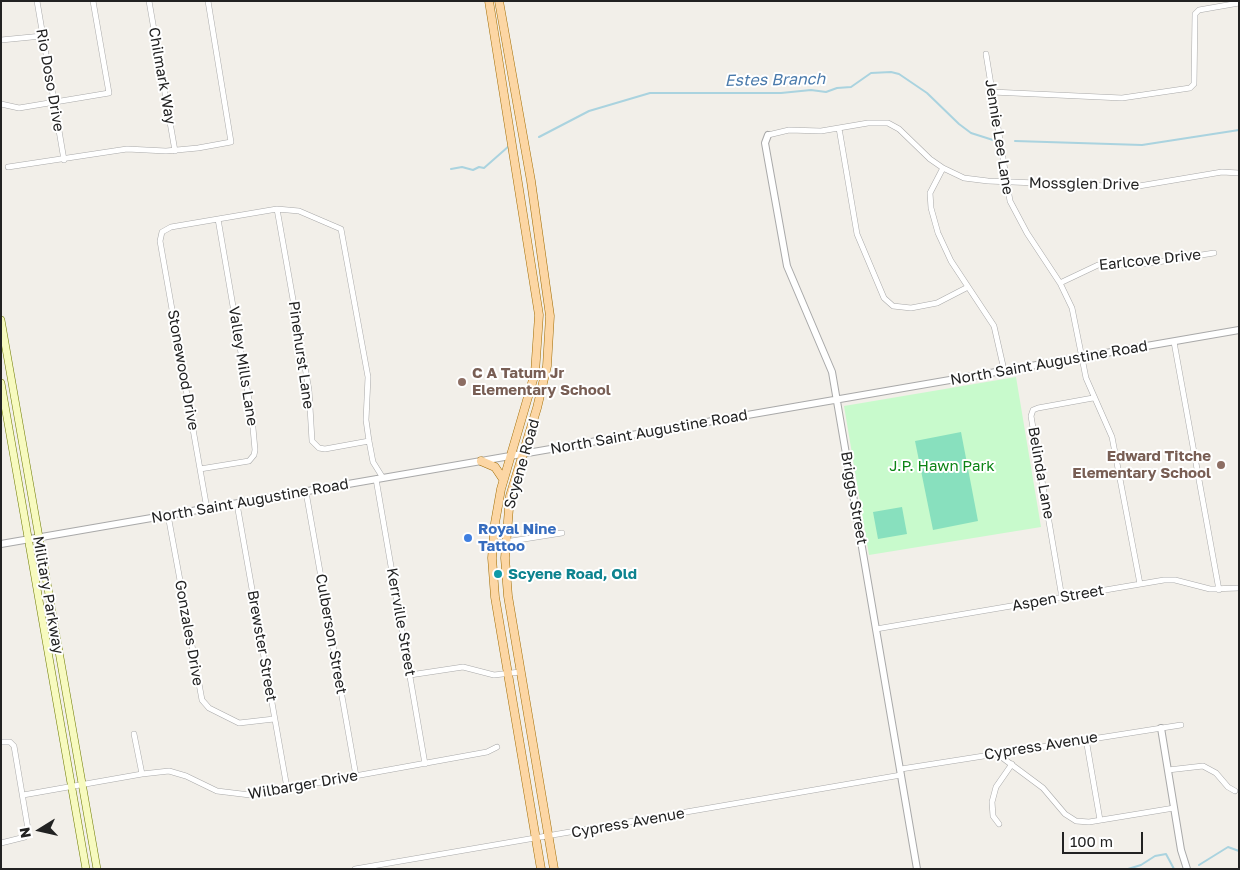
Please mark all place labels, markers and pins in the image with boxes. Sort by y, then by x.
place label: C A Tatum Jr Elementary School [472,364,611,399]
marker: C A Tatum Jr Elementary School [456,376,468,388]
place label: Edward Titche Elementary School [1072,447,1211,482]
marker: Edward Titche Elementary School [1215,459,1227,471]
place label: Royal Nine Tattoo [478,520,556,555]
marker: Royal Nine Tattoo [462,532,474,544]
place label: Scyene Road, Old [508,565,637,583]
marker: Scyene Road, Old [492,568,504,580]

